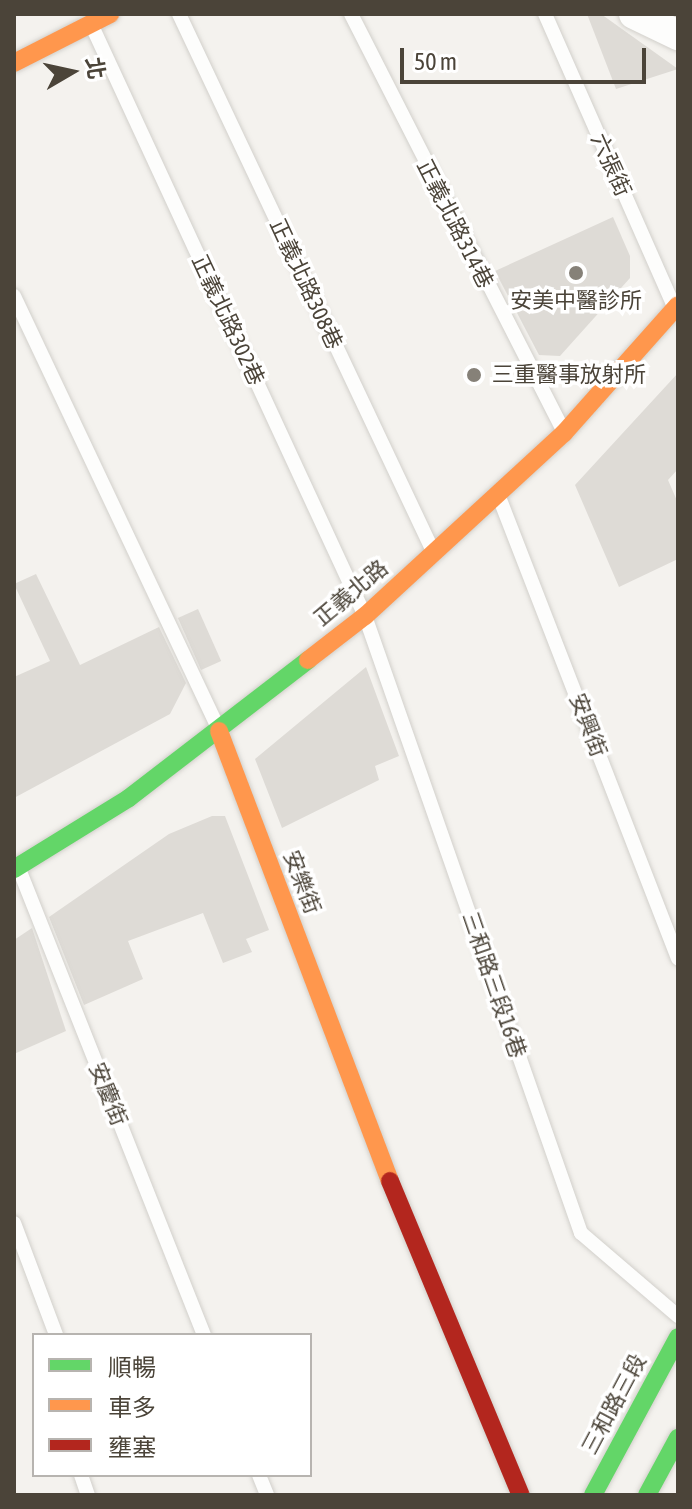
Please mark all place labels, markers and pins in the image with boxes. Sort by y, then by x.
marker: 安美中醫診所 [565,262,587,284]
place label: 安美中醫診所 [510,288,642,314]
place label: 三重醫事放射所 [492,362,646,388]
marker: 三重醫事放射所 [463,364,485,386]

